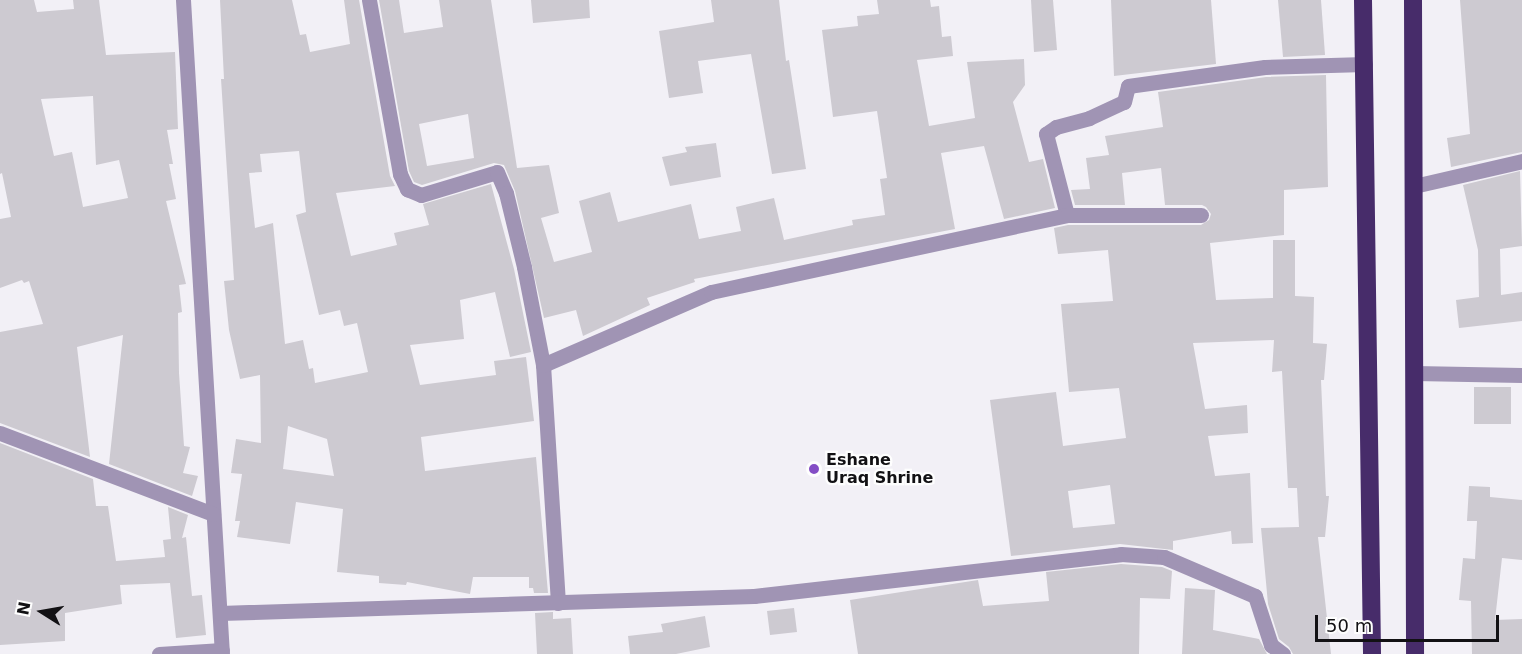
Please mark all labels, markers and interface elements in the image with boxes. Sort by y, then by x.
place label: Eshane Uraq Shrine [826,450,933,488]
marker: Eshane Uraq Shrine [807,462,821,476]
north arrow [12,582,72,642]
text: N [13,600,34,617]
scale bar [1318,603,1502,641]
text: 50 m [1326,615,1372,636]

